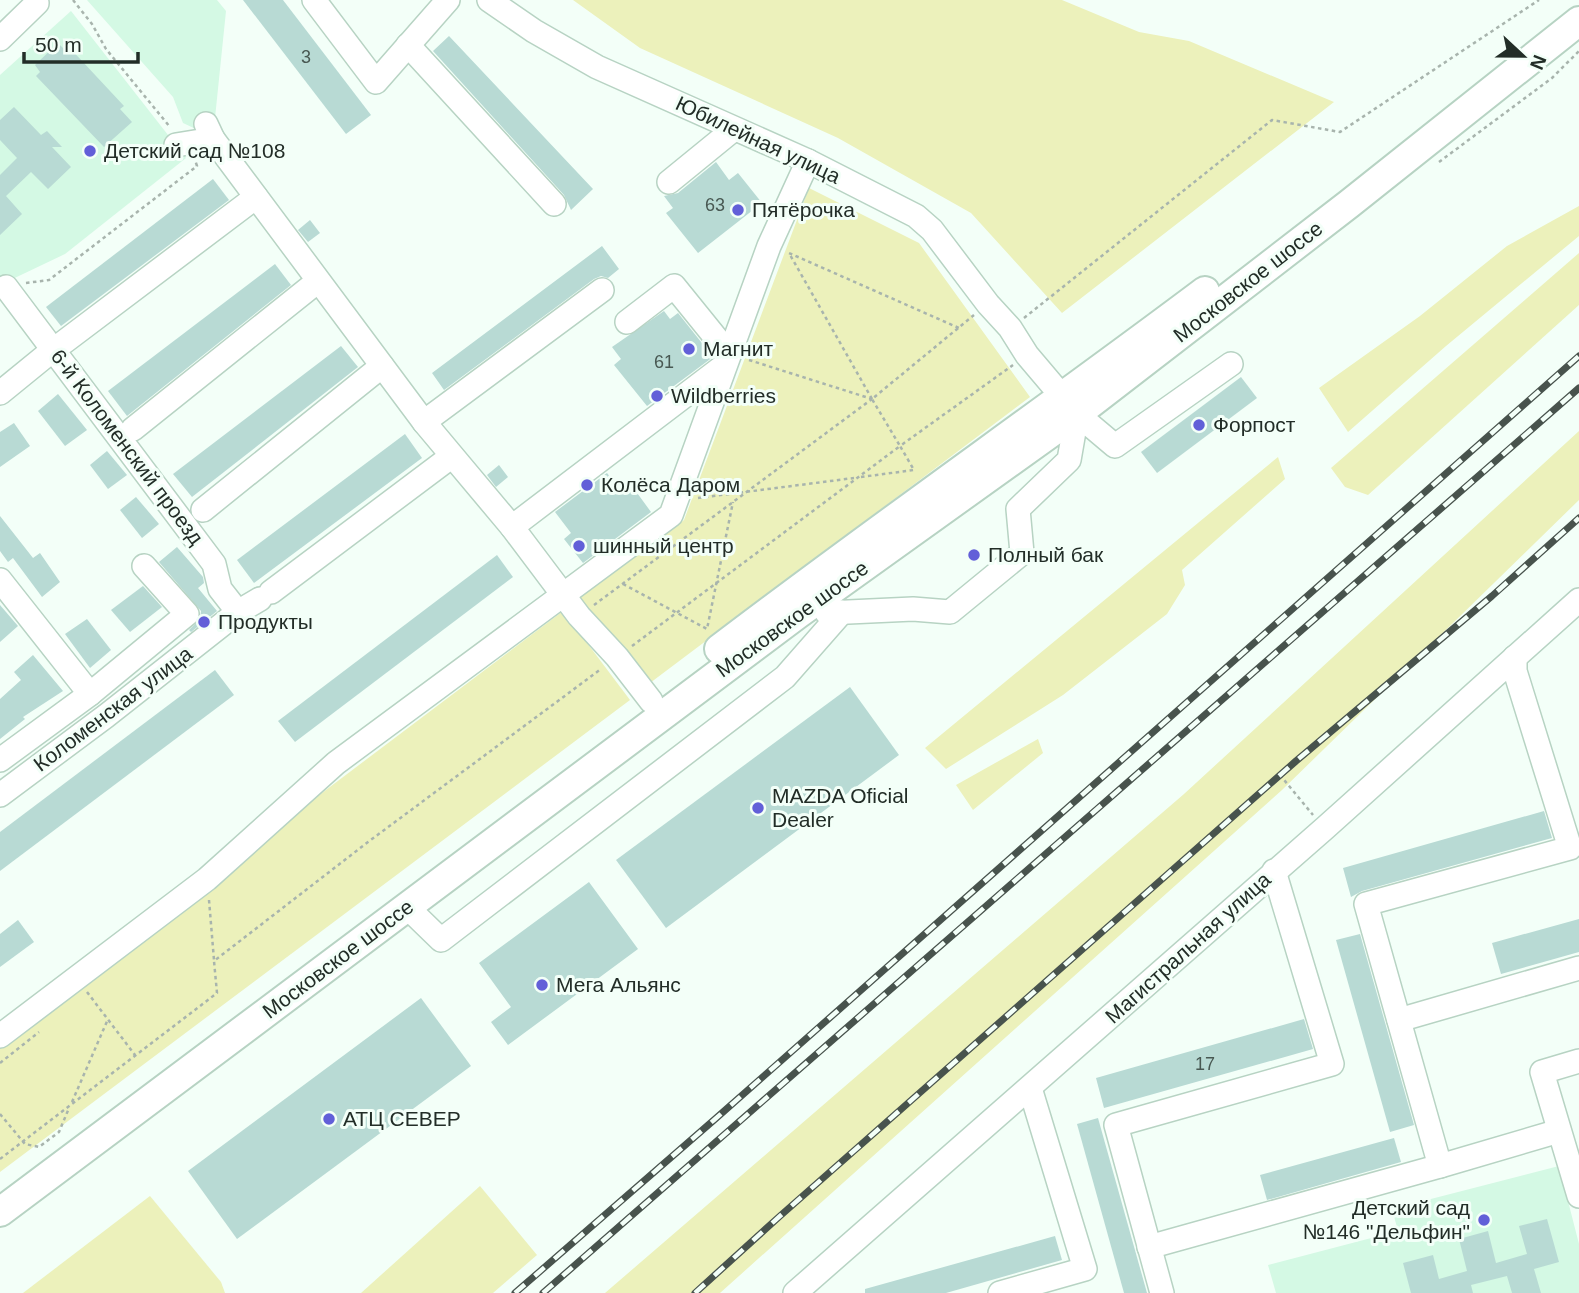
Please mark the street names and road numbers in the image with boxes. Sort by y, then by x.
street label: Юбилейная улица [672,91,844,188]
street label: Московское шоссе [1169,216,1327,347]
street label: 6-й Коломенский проезд [47,345,208,549]
street label: Московское шоссе [711,556,872,681]
street label: Коломенская улица [29,641,197,776]
street label: Магистральная улица [1101,867,1275,1028]
street label: Московское шоссе [258,895,417,1023]

